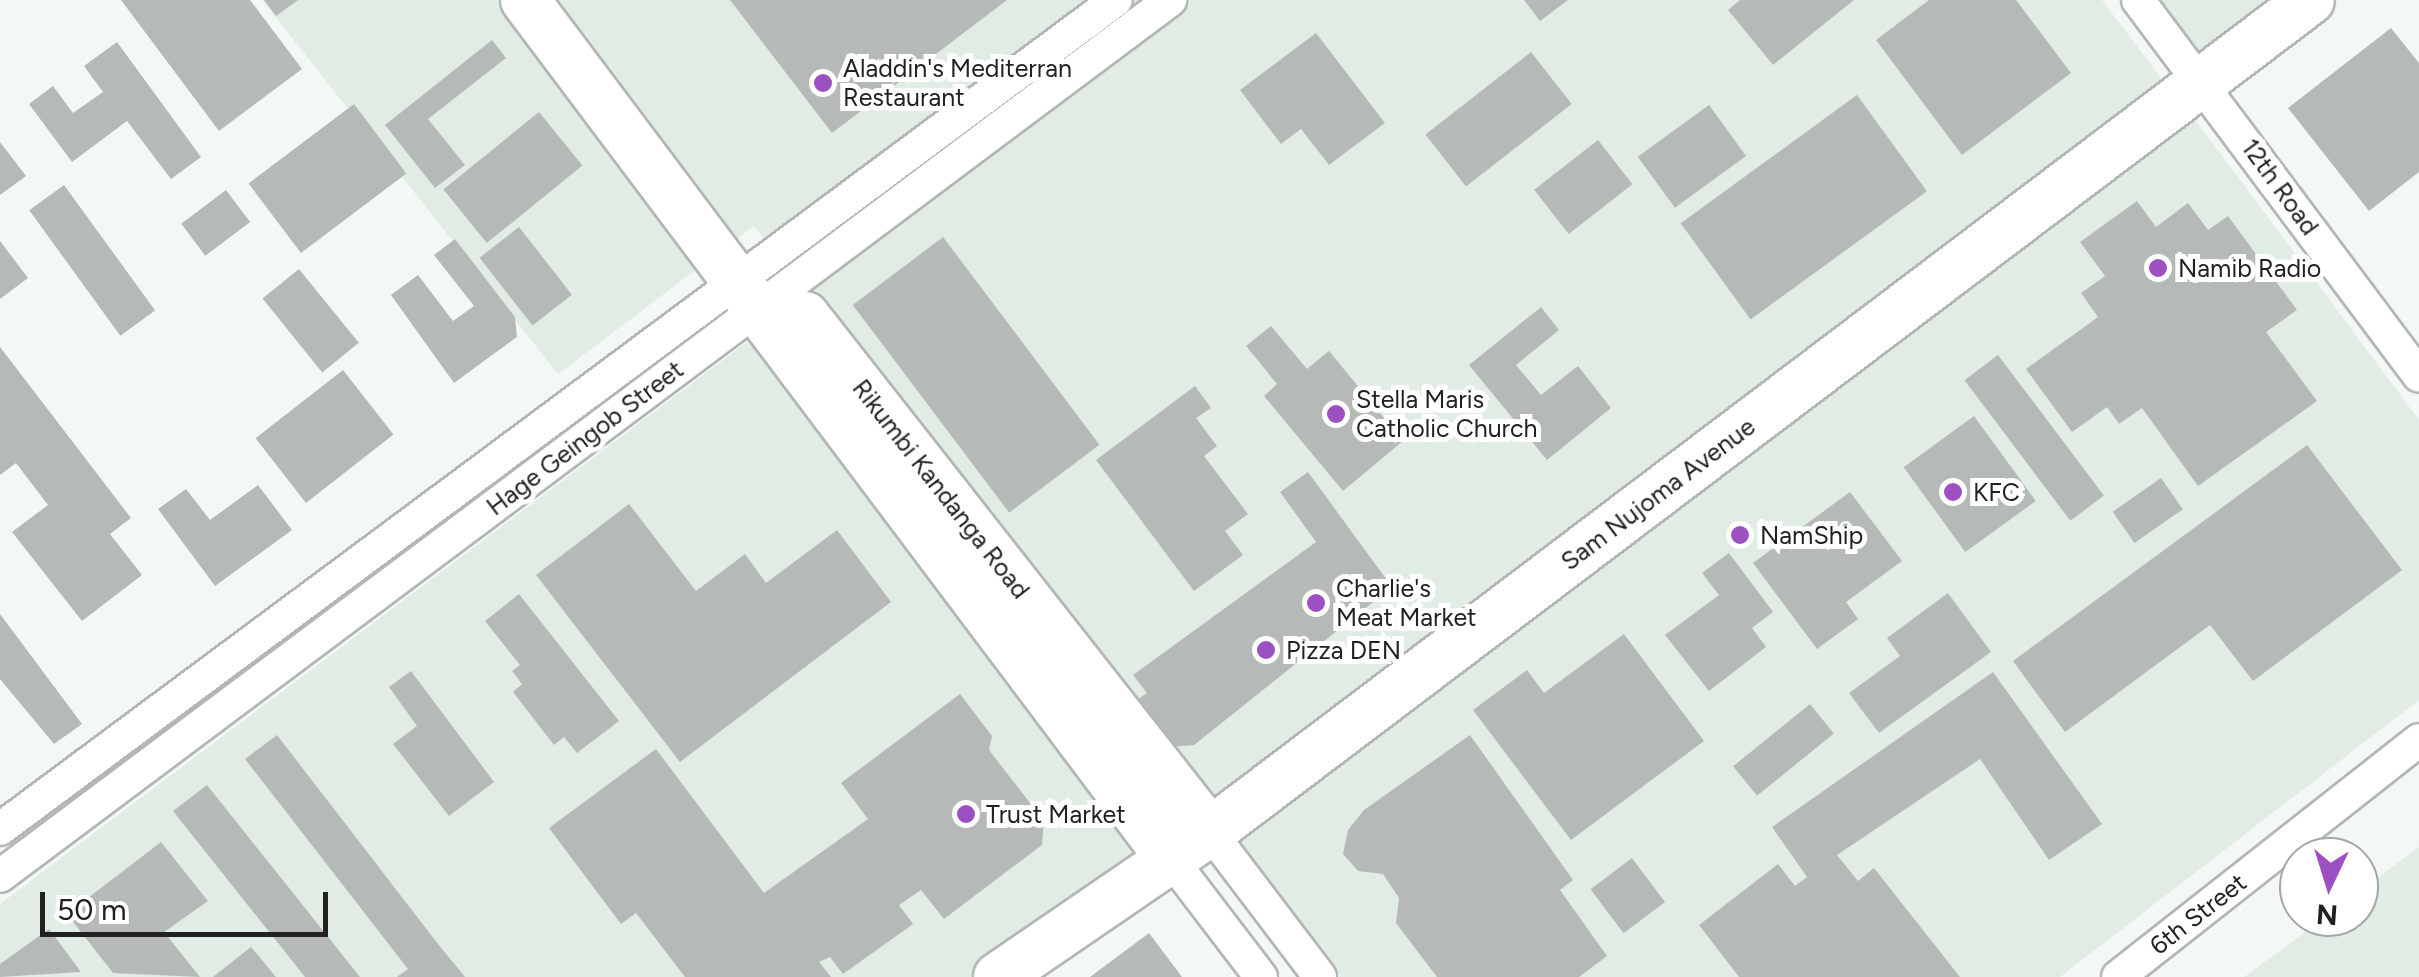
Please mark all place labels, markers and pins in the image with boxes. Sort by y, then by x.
place label: Aladdin's Mediterran Restaurant [843,54,1072,113]
marker: Aladdin's Mediterran Restaurant [812,72,834,94]
place label: Namib Radio [2178,253,2321,283]
marker: Namib Radio [2147,257,2169,279]
place label: Stella Maris Catholic Church [1356,385,1538,444]
marker: Stella Maris Catholic Church [1325,403,1347,425]
place label: KFC [1973,477,2020,507]
marker: KFC [1942,481,1964,503]
place label: NamShip [1760,520,1863,550]
marker: NamShip [1729,524,1751,546]
place label: Charlie's Meat Market [1336,574,1476,633]
marker: Charlie's Meat Market [1305,592,1327,614]
place label: Pizza DEN [1286,635,1401,665]
marker: Pizza DEN [1255,639,1277,661]
place label: Trust Market [986,799,1126,829]
marker: Trust Market [955,803,977,825]

